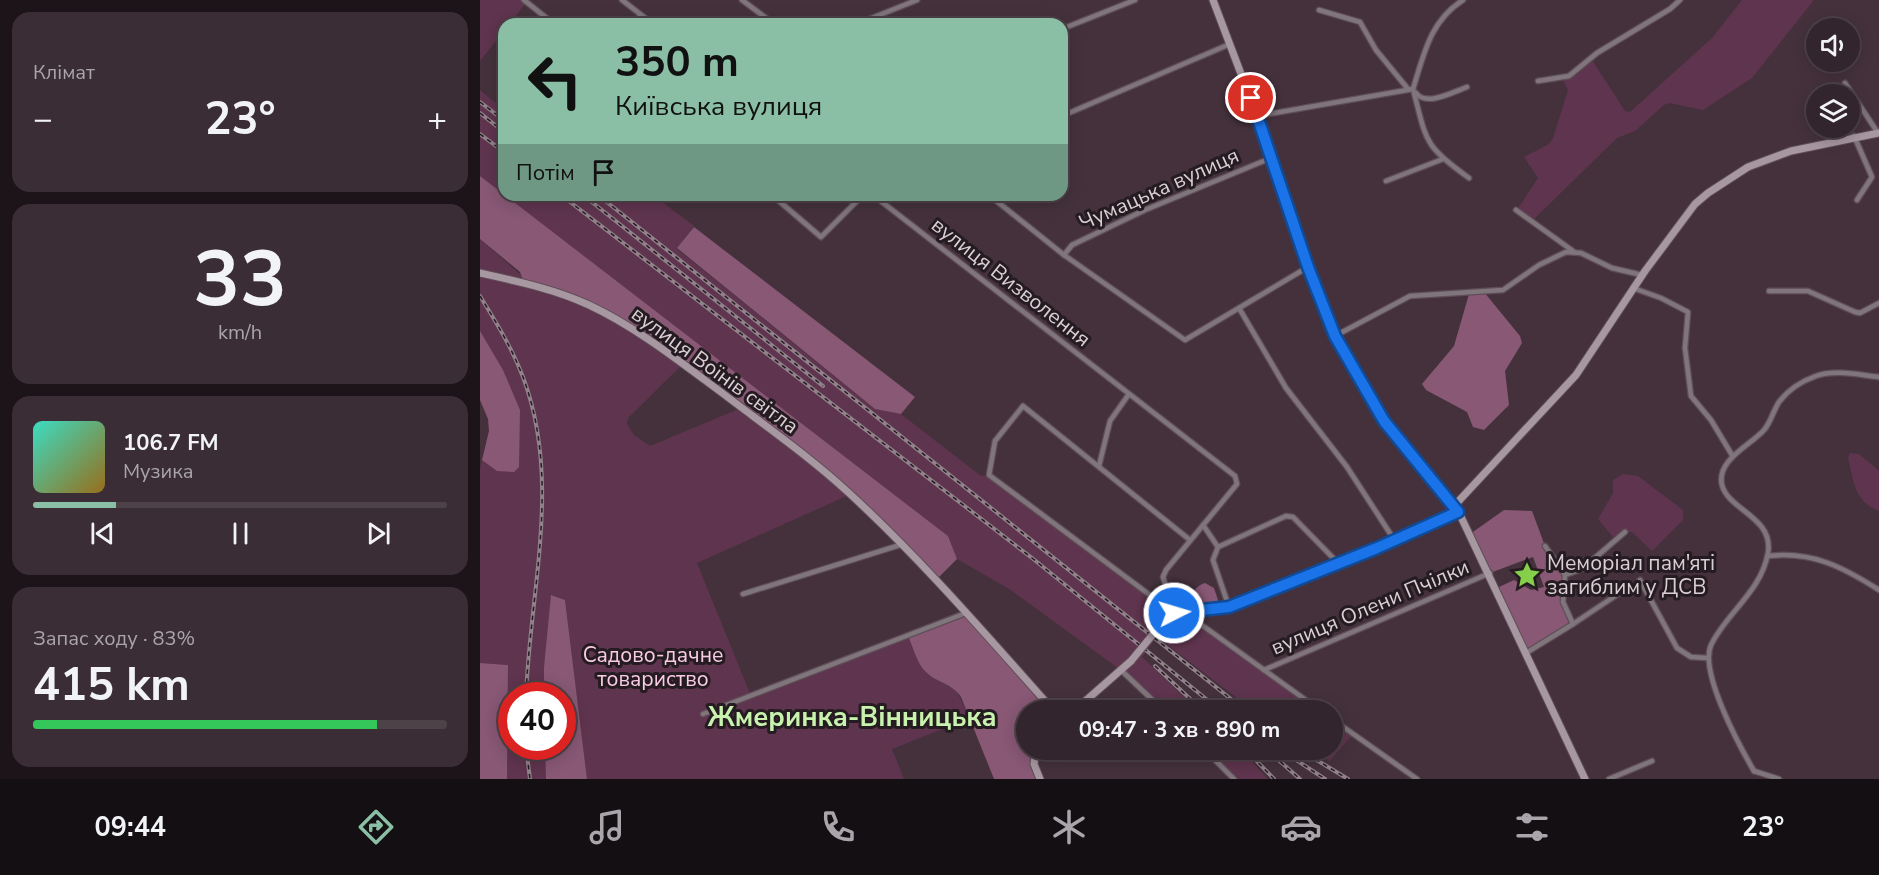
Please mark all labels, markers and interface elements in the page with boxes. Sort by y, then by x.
map controls [1806,18,1860,138]
button: sound [1806,18,1860,72]
text: 350 m [615,34,739,91]
icon: left [516,42,594,120]
text: Клімат [33,59,95,86]
pin [1225,72,1276,123]
icon: arrive [1234,81,1267,114]
button: layers [1806,84,1860,138]
text: Київська вулиця [615,88,822,125]
text: 23° [204,89,276,150]
text: − [33,97,53,142]
text: + [427,97,447,142]
street label: Чумацька вулиця [1075,141,1243,237]
icon: arrive [587,156,620,189]
text: Потім [516,158,575,188]
street label: вулиця Визволення [926,211,1096,353]
text: 33 [193,226,287,333]
street label: вулиця Воїнів світла [626,300,804,440]
text: km/h [218,319,262,346]
text: 106.7 FM [123,428,219,458]
text: Музика [123,458,193,485]
icon: previous [86,517,119,550]
icon: pause [224,517,257,550]
icon: next [362,517,395,550]
place label: Меморіал пам'яті загиблим у ДСВ [1547,549,1715,601]
street label: вулиця Олени Пчілки [1267,553,1473,661]
place icon: Меморіал пам'яті загиблим у ДСВ [1512,560,1542,590]
position arrow [1142,581,1206,645]
text: Запас ходу · 83% [33,625,195,652]
park label: Садово-дачне товариство [583,641,723,693]
text: 415 km [33,655,190,716]
speed limit sign: 40 [498,682,576,760]
district label: Жмеринка-Вінницька [707,699,997,736]
text: 09:47 · 3 хв · 890 m [1079,715,1280,745]
icon: directions [355,806,397,848]
icon: music [586,806,628,848]
icon: phone [817,806,859,848]
icon: climate [1048,806,1090,848]
icon: car [1280,806,1322,848]
icon: filters [1511,806,1553,848]
text: 09:44 [95,809,166,846]
text: 23° [1742,809,1784,846]

